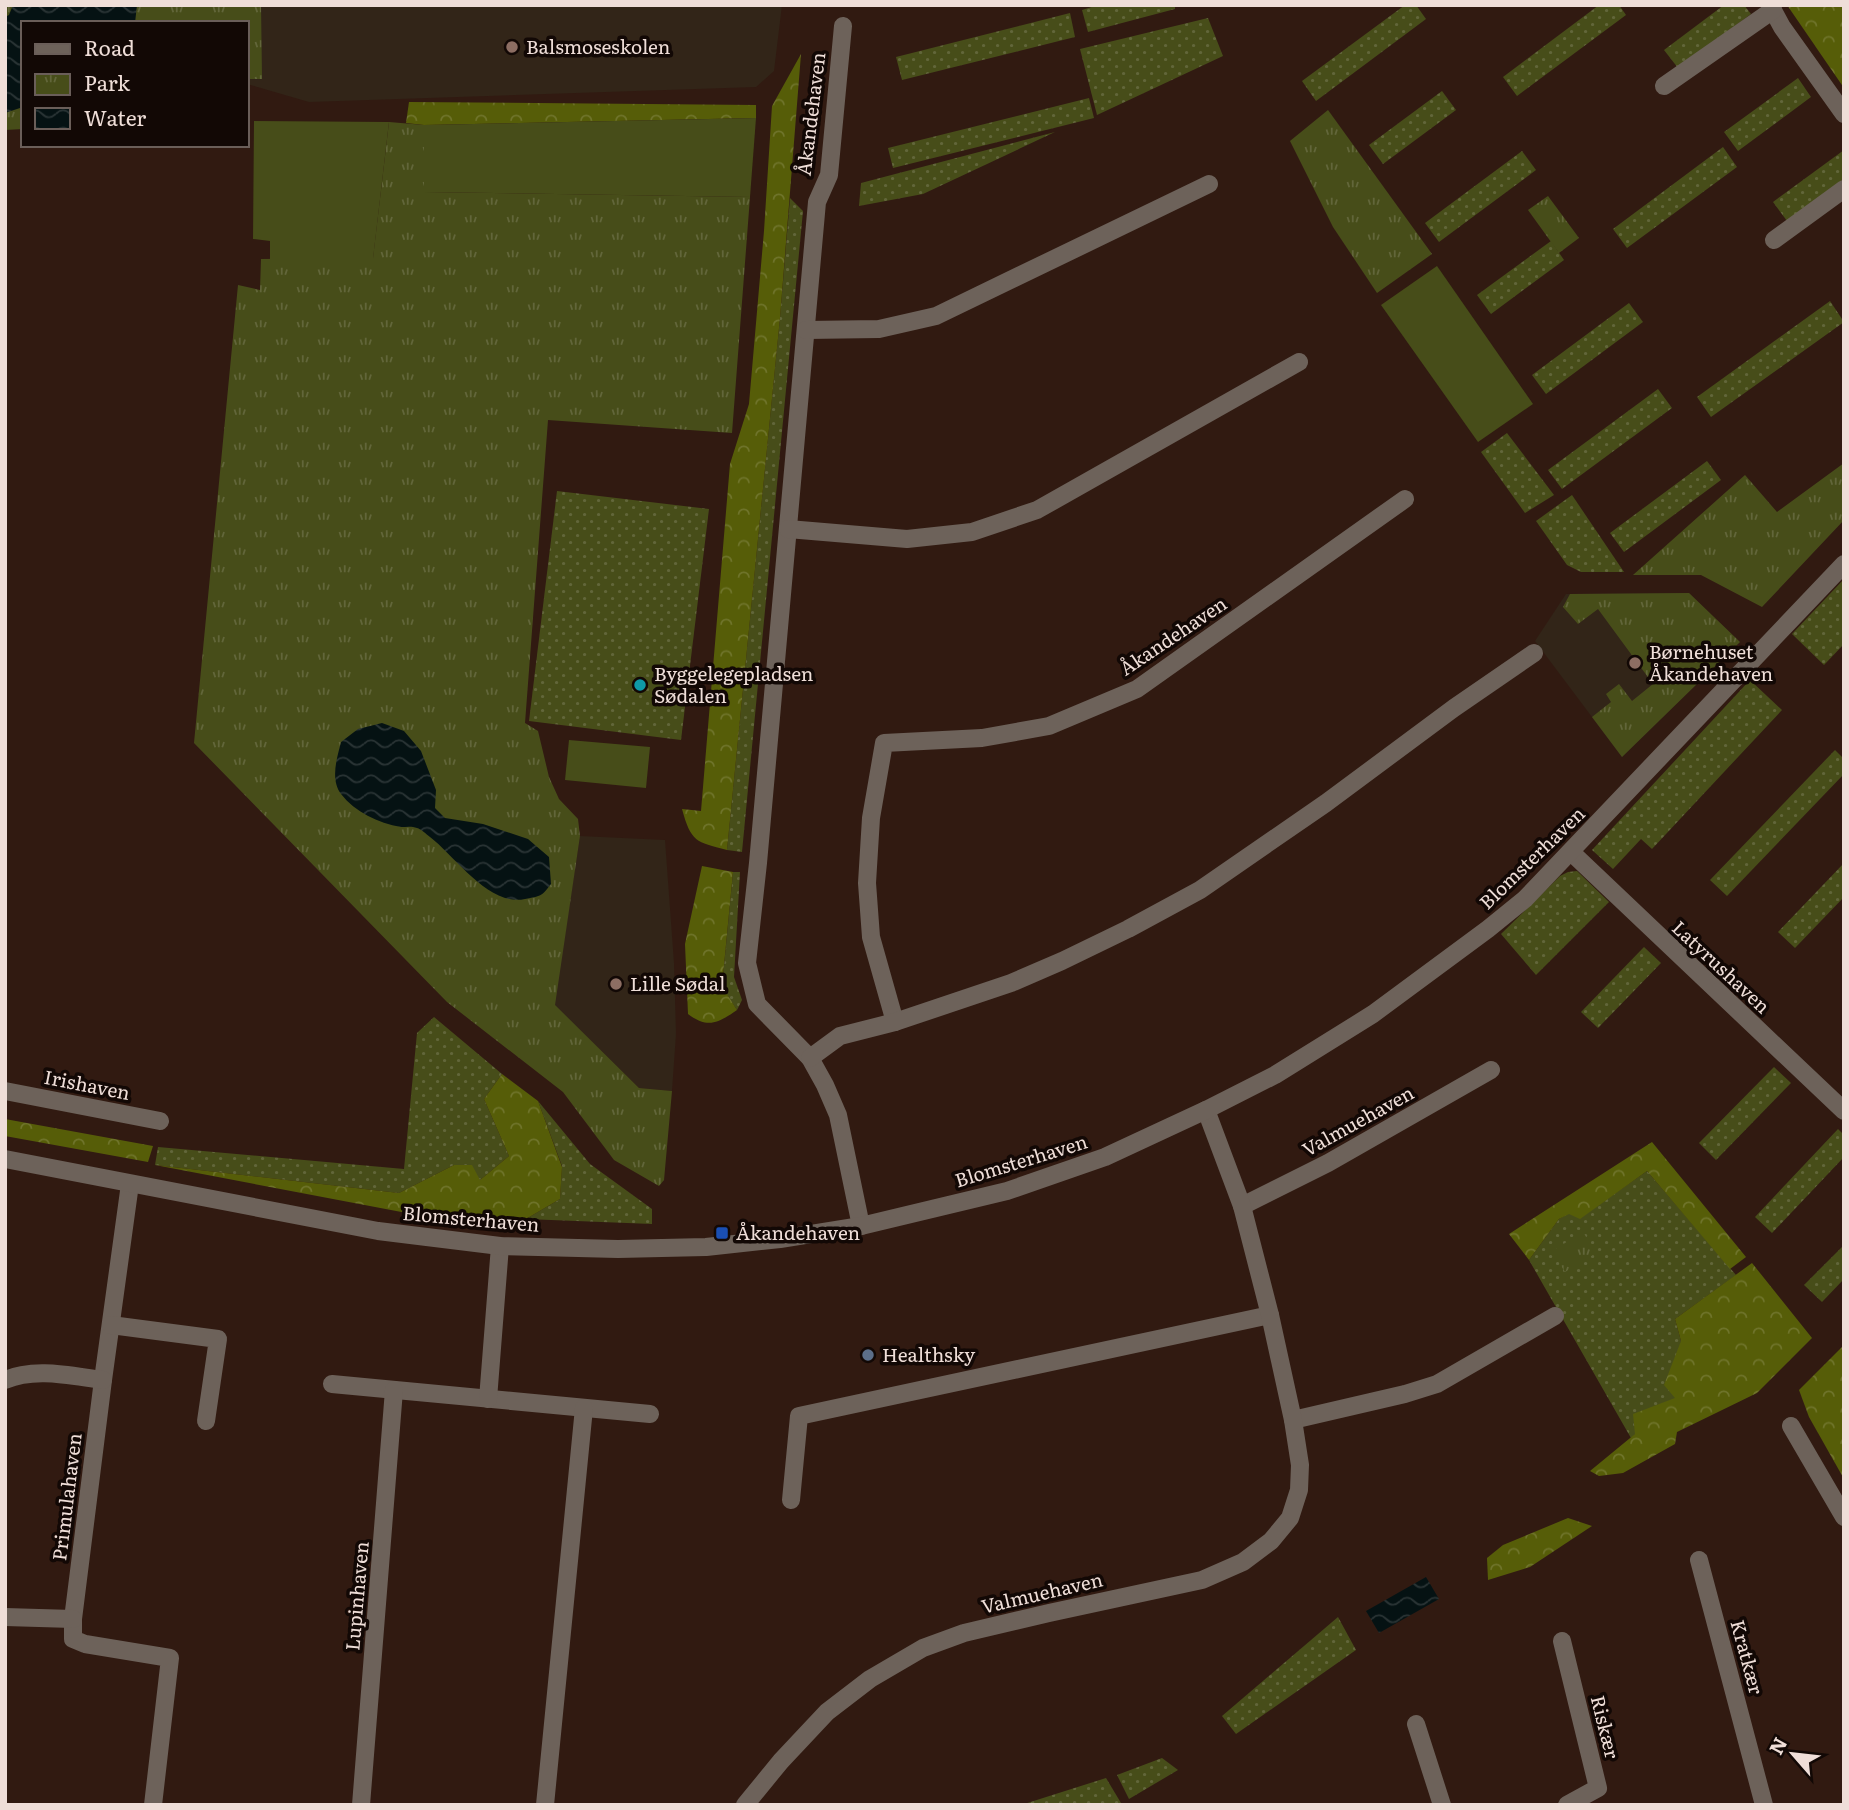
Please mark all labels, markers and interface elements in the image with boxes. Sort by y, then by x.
legend [21,21,248,147]
text: Road [84,31,135,62]
place label: Balsmoseskolen [526,32,670,60]
marker: Balsmoseskolen [504,39,520,55]
street label: Åkandehaven [789,51,831,177]
text: Park [84,66,130,97]
text: Water [84,101,146,132]
street label: Åkandehaven [1113,589,1232,681]
place label: Børnehuset Åkandehaven [1649,637,1773,687]
marker: Børnehuset Åkandehaven [1627,655,1643,671]
place label: Byggelegepladsen Sødalen [654,659,813,709]
marker: Byggelegepladsen Sødalen [632,677,648,693]
street label: Blomsterhaven [1472,800,1590,915]
street label: Latyrushaven [1666,913,1777,1019]
place label: Lille Sødal [630,969,725,997]
marker: Lille Sødal [608,976,624,992]
street label: Irishaven [42,1062,132,1106]
street label: Valmuehaven [1297,1078,1418,1162]
street label: Blomsterhaven [951,1127,1090,1193]
street label: Blomsterhaven [402,1198,541,1238]
place label: Åkandehaven [736,1218,860,1246]
marker: Åkandehaven [714,1225,730,1241]
place label: Healthsky [882,1340,975,1368]
marker: Healthsky [860,1347,876,1363]
street label: Primulahaven [44,1431,88,1562]
street label: Lupinhaven [337,1540,375,1652]
street label: Valmuehaven [978,1564,1105,1620]
street label: Kratkær [1725,1616,1771,1697]
street label: Riskær [1585,1692,1627,1761]
north arrow [1758,1719,1828,1789]
text: N [1761,1732,1793,1759]

